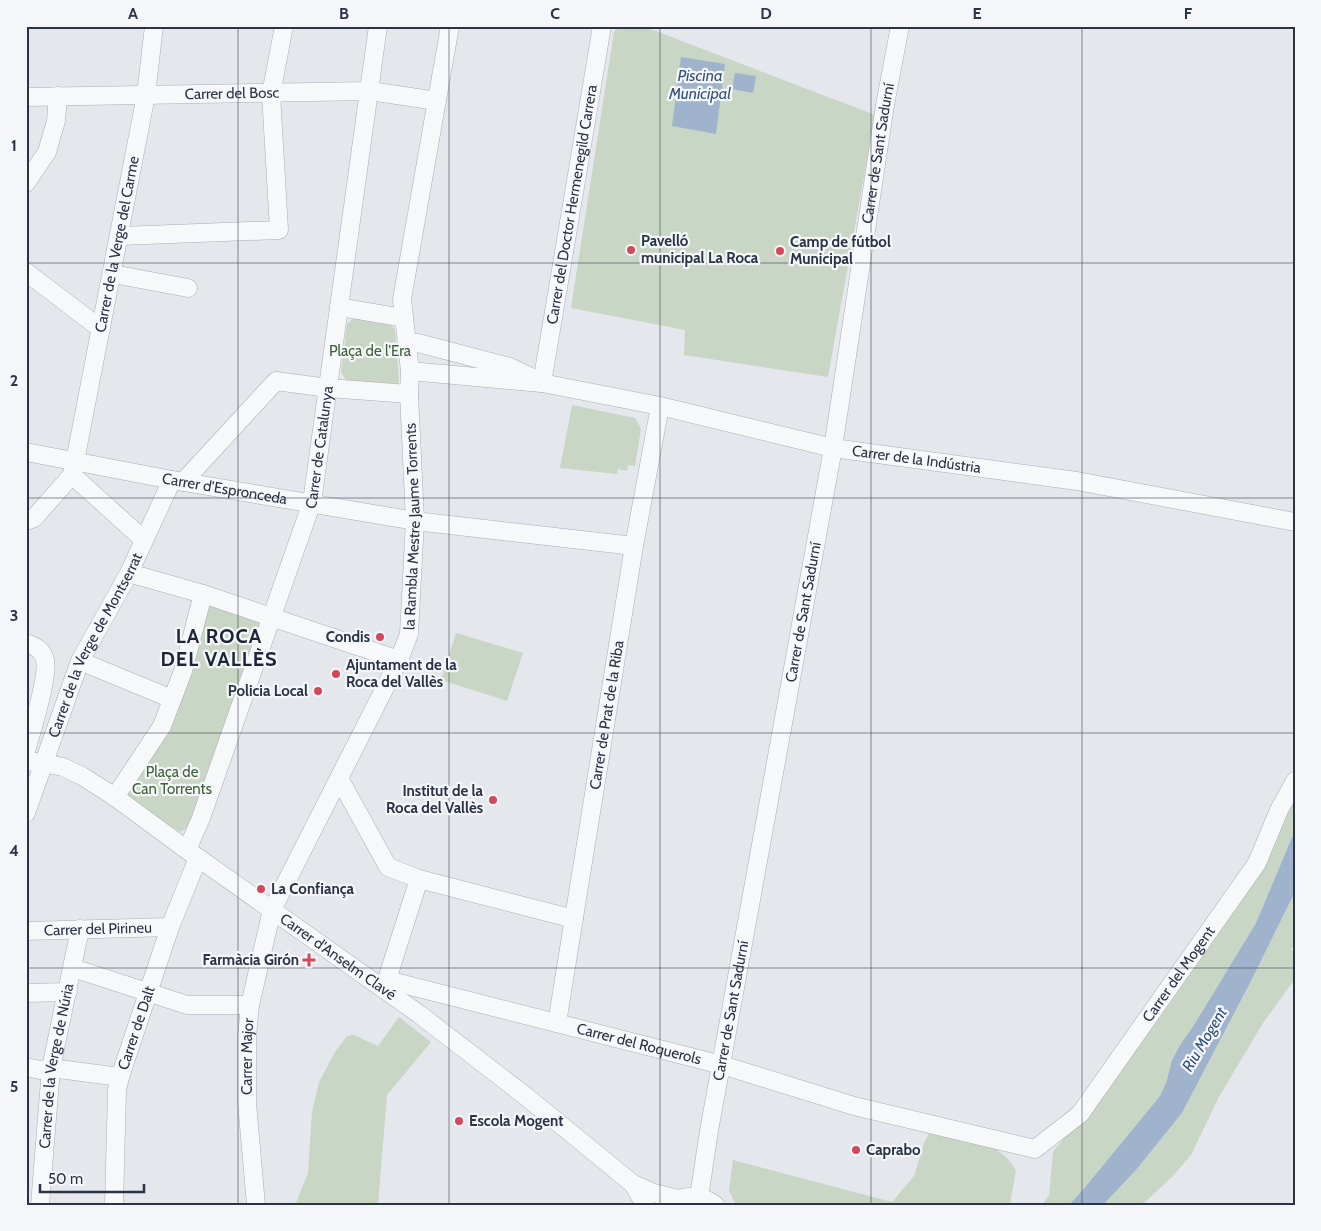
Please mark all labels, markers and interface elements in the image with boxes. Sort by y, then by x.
text: A [128,4,138,23]
text: B [339,4,349,23]
text: C [550,4,560,23]
text: D [760,4,772,23]
text: E [972,4,982,23]
text: F [1184,4,1193,23]
water label: Piscina Municipal [668,66,731,103]
street label: Carrer de Sant Sadurní [858,81,898,225]
street label: Carrer del Doctor Hermenegild Carrera [543,82,601,326]
street label: Carrer del Bosc [184,84,280,103]
text: 1 [11,136,17,155]
street label: Carrer de la Verge del Carme [91,154,143,334]
place label: Pavelló municipal La Roca [641,232,759,267]
place label: Camp de fútbol Municipal [790,233,891,268]
marker: Pavelló municipal La Roca [625,244,637,256]
marker: Camp de fútbol Municipal [774,245,786,257]
park label: Plaça de l'Era [329,342,412,360]
text: 2 [10,371,18,390]
street label: Carrer de Catalunya [301,384,337,511]
street label: la Rambla Mestre Jaume Torrents [400,423,424,630]
street label: Carrer de la Indústria [851,442,983,477]
street label: Carrer d'Espronceda [161,469,289,508]
street label: Carrer de Sant Sadurní [782,541,825,684]
street label: Carrer de la Verge de Montserrat [45,550,146,740]
text: 3 [10,606,18,625]
district label: LA ROCA DEL VALLÈS [160,624,278,671]
place label: Condis [326,628,370,646]
marker: Condis [374,631,386,643]
street label: Carrer de Prat de la Riba [586,638,628,791]
place label: Ajuntament de la Roca del Vallès [346,656,457,691]
marker: Ajuntament de la Roca del Vallès [330,668,342,680]
place label: Policia Local [228,682,308,700]
marker: Policia Local [312,685,324,697]
park label: Plaça de Can Torrents [132,763,212,798]
place label: Institut de la Roca del Vallès [386,782,484,817]
marker: Institut de la Roca del Vallès [487,794,499,806]
text: 4 [9,841,19,860]
place label: La Confiança [271,880,355,898]
marker: La Confiança [255,883,267,895]
street label: Carrer d'Anselm Clavé [276,910,400,1004]
street label: Carrer del Pirineu [44,919,152,939]
street label: Carrer del Mogent [1139,923,1219,1026]
street label: Carrer de Sant Sadurní [709,939,752,1082]
place label: Farmàcia Girón [202,951,299,969]
marker: Farmàcia Girón [303,954,315,966]
street label: Carrer de la Verge de Núria [36,981,78,1149]
street label: Carrer de Dalt [114,984,159,1072]
water label: Riu Mogent [1178,1003,1232,1075]
street label: Carrer Major [238,1017,258,1095]
street label: Carrer del Roquerols [575,1019,703,1068]
text: 5 [10,1077,18,1096]
place label: Escola Mogent [469,1112,563,1130]
marker: Escola Mogent [453,1115,465,1127]
place label: Caprabo [866,1141,921,1159]
marker: Caprabo [850,1144,862,1156]
scale bar [40,1161,144,1193]
text: 50 m [48,1170,83,1188]

